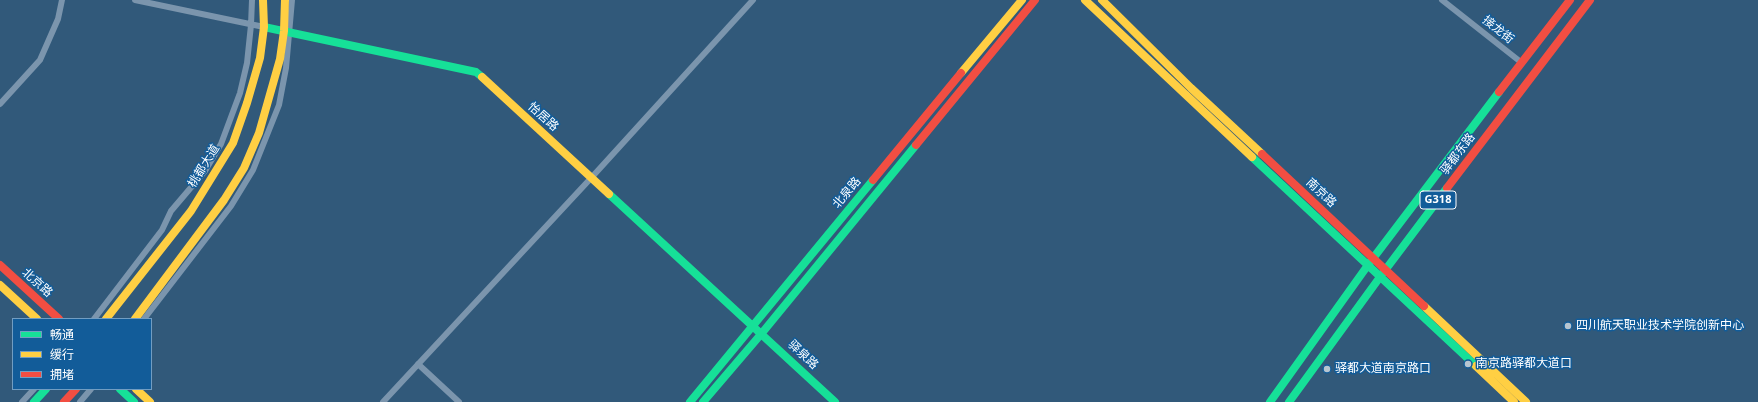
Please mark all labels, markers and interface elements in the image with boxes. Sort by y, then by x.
street label: 接龙街 [1479,13,1517,47]
street label: 怡居路 [525,100,561,134]
street label: 驿都东路 [1438,130,1478,178]
street label: 桃都大道 [185,142,223,190]
street label: 北泉路 [830,175,864,211]
street label: 南京路 [1303,175,1339,211]
road number: G318 [1420,191,1456,209]
street label: 北京路 [19,266,55,300]
legend [12,318,152,390]
place label: 四川航天职业技术学院创新中心 [1576,319,1744,333]
marker: 四川航天职业技术学院创新中心 [1563,321,1573,331]
text: 畅通 [50,326,74,343]
street label: 驿泉路 [785,337,821,373]
text: 缓行 [50,346,74,363]
place label: 南京路驿都大道口 [1476,357,1572,371]
marker: 南京路驿都大道口 [1463,359,1473,369]
place label: 驿都大道南京路口 [1335,362,1431,376]
marker: 驿都大道南京路口 [1322,364,1332,374]
text: 拥堵 [50,366,74,383]

